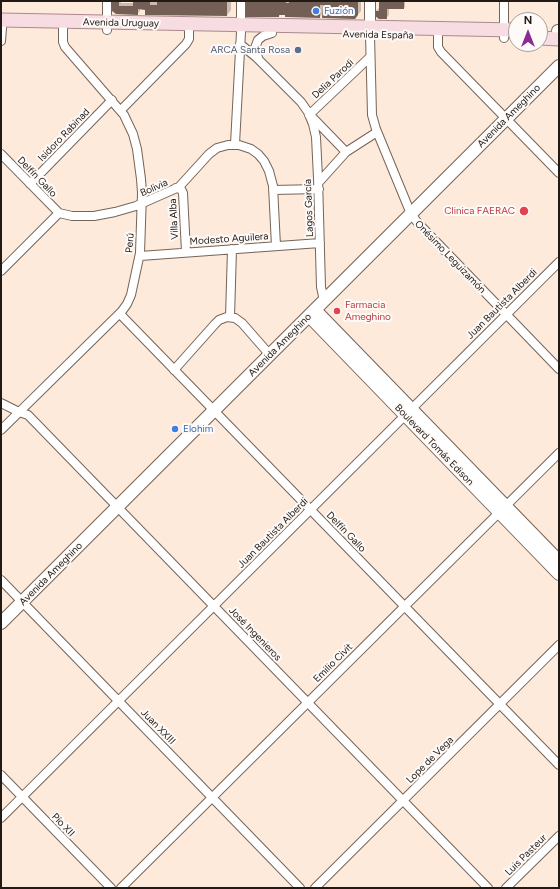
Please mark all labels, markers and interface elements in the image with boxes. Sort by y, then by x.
place label: Fuzión [324,5,354,17]
marker: Fuzión [311,6,321,16]
north arrow [508,12,548,52]
text: N [524,14,532,27]
street label: Avenida Uruguay [83,16,159,30]
street label: Avenida España [343,28,413,42]
place label: ARCA Santa Rosa [211,44,290,56]
marker: ARCA Santa Rosa [293,45,303,55]
street label: Delia Parodi [310,57,356,101]
street label: Avenida Ameghino [475,82,543,150]
street label: Isidoro Rabinad [36,106,92,164]
street label: Delfín Gallo [15,154,59,200]
street label: Bolivia [138,177,170,199]
street label: Lagos García [302,179,316,237]
street label: Villa Alba [167,198,181,240]
place label: Clinica FAERAC [444,205,515,217]
marker: Clinica FAERAC [518,205,530,217]
street label: Onésimo Leguizamón [412,218,488,296]
street label: Modesto Aguilera [189,230,269,248]
street label: Perú [123,233,137,253]
street label: Juan Bautista Alberdi [464,266,540,342]
place label: Farmacia Ameghino [345,299,391,322]
marker: Farmacia Ameghino [332,306,342,316]
street label: Avenida Ameghino [246,311,314,379]
street label: Boulevard Tomás Edison [392,402,476,488]
place label: Elohim [183,423,213,435]
marker: Elohim [170,424,180,434]
street label: Juan Bautista Alberdi [235,495,311,571]
street label: Delfín Gallo [324,509,368,555]
street label: Avenida Ameghino [17,540,85,608]
street label: José Ingenieros [226,605,284,663]
street label: Emilio Civit [311,641,355,685]
street label: Juan XXIII [138,707,178,747]
street label: Lope de Vega [404,734,456,786]
street label: Pío XII [49,811,77,839]
street label: Luis Pasteur [503,832,549,878]

